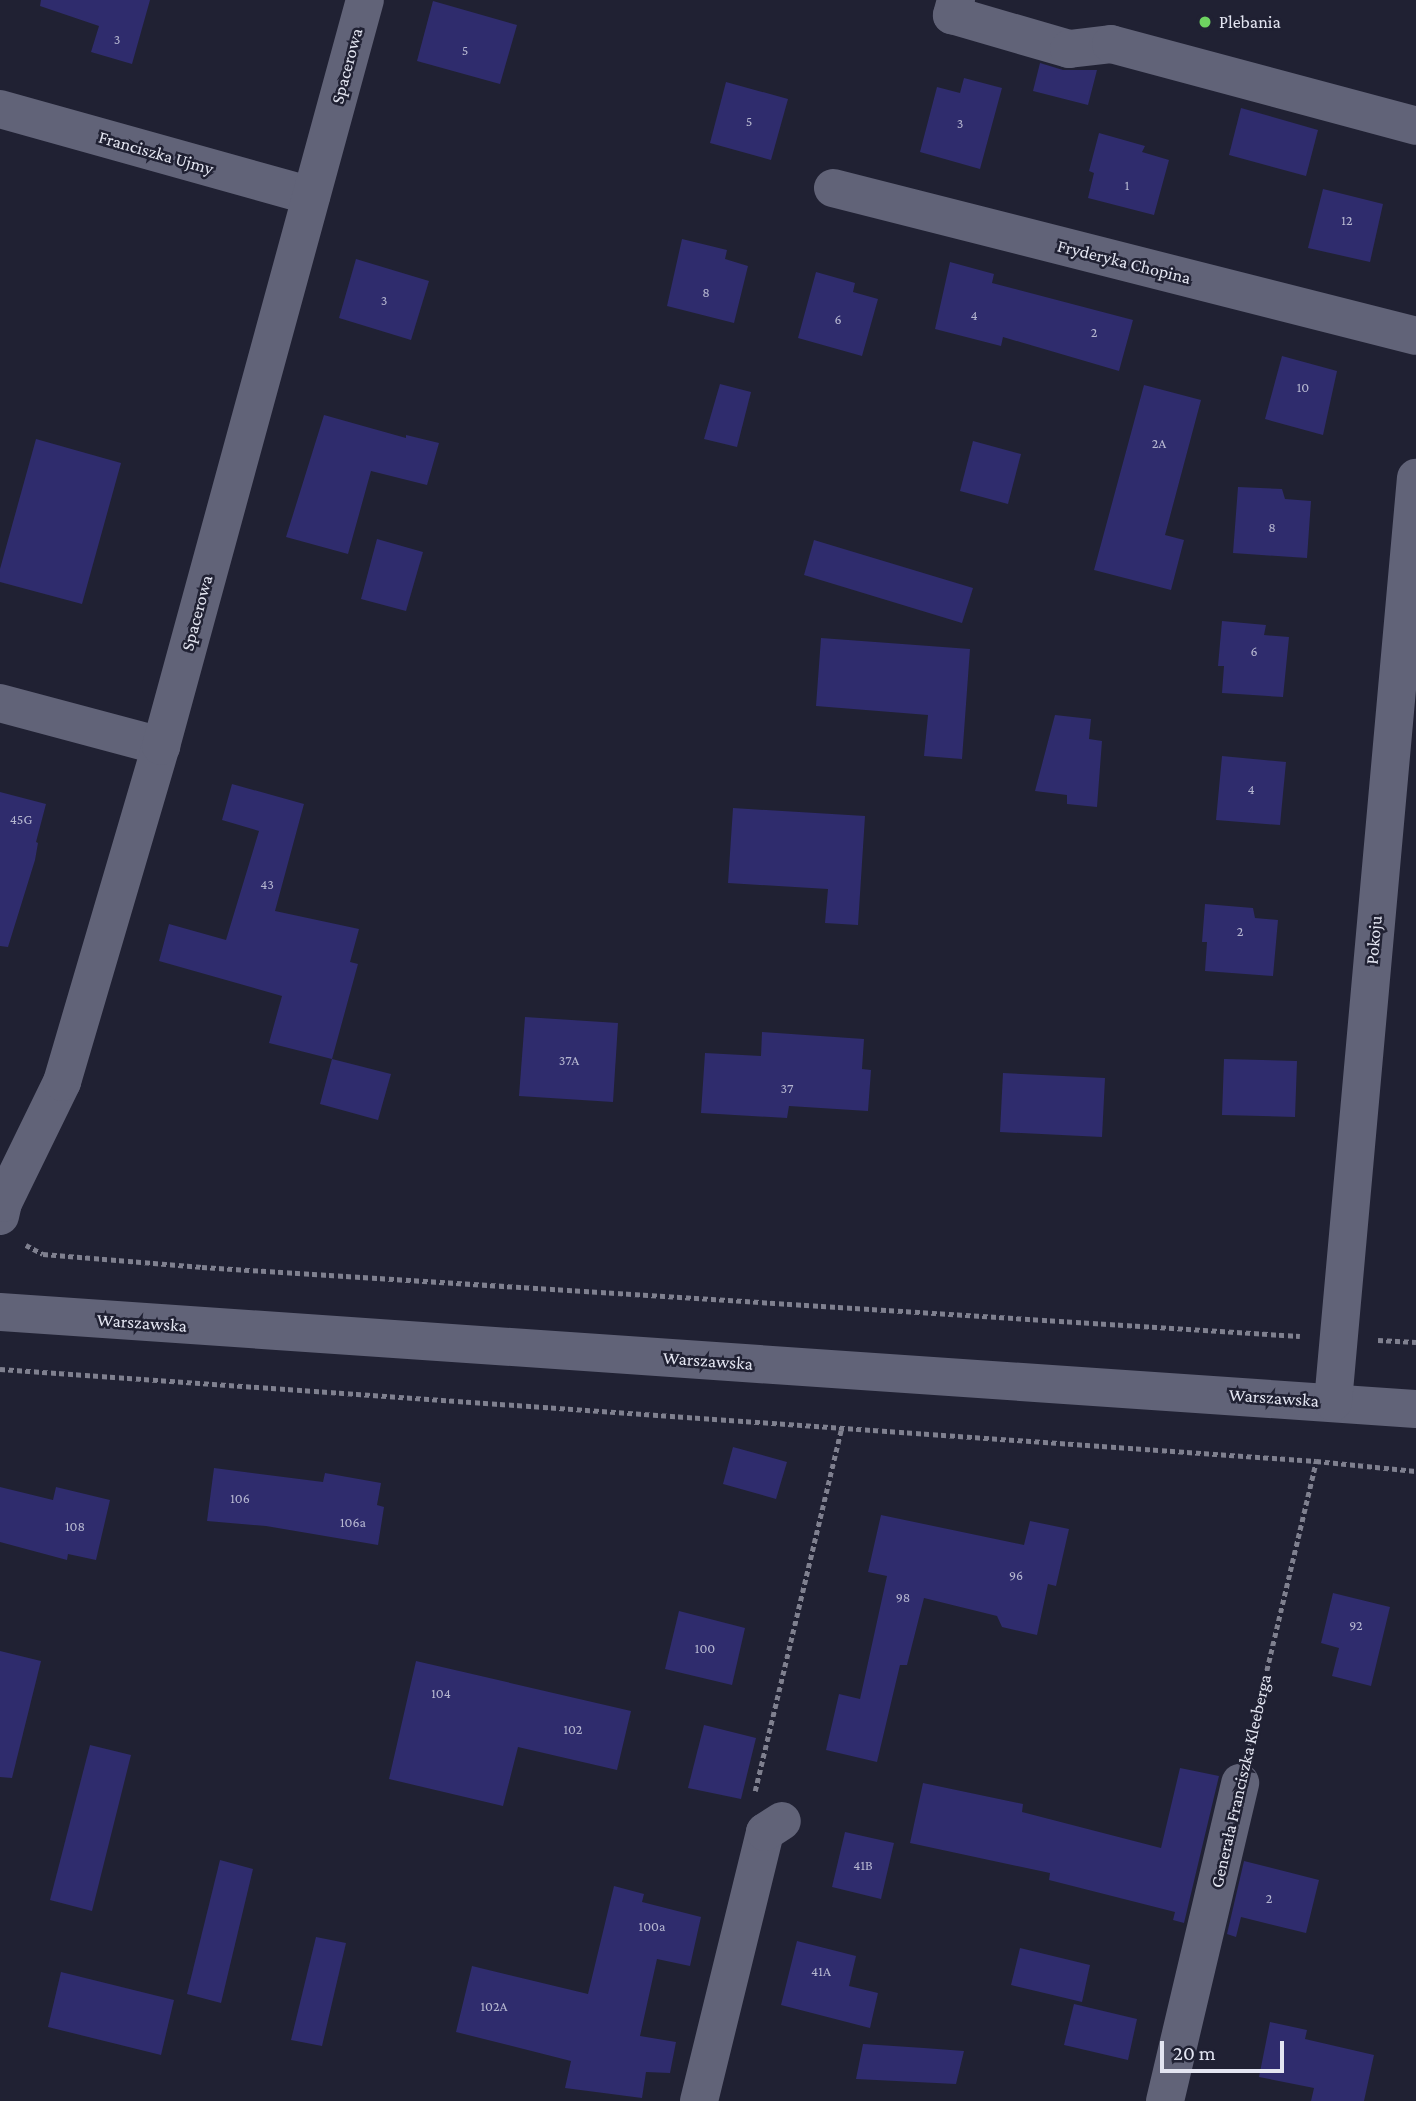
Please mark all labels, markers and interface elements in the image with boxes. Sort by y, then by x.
place label: Plebania [1219,11,1281,33]
marker: Plebania [1197,14,1213,30]
street label: Spacerowa [326,26,368,106]
house number: 3 [114,31,120,47]
house number: 5 [462,42,468,58]
house number: 5 [746,113,752,129]
house number: 3 [957,115,963,131]
street label: Franciszka Ujmy [96,126,216,180]
house number: 1 [1125,177,1129,193]
house number: 12 [1341,212,1353,228]
street label: Fryderyka Chopina [1055,235,1193,289]
house number: 8 [702,284,710,300]
house number: 3 [381,292,387,308]
house number: 4 [970,307,978,323]
house number: 6 [834,311,842,327]
house number: 2 [1091,324,1097,340]
house number: 10 [1297,379,1309,395]
house number: 2A [1152,435,1166,451]
house number: 8 [1268,519,1276,535]
street label: Spacerowa [176,573,218,653]
house number: 6 [1250,643,1258,659]
house number: 4 [1247,781,1255,797]
house number: 45G [10,811,32,827]
house number: 43 [260,876,274,892]
street label: Pokoju [1361,915,1387,965]
house number: 2 [1237,923,1243,939]
house number: 37A [559,1052,579,1068]
house number: 37 [781,1080,793,1096]
street label: Warszawska [96,1309,188,1337]
street label: Warszawska [662,1347,754,1375]
street label: Warszawska [1228,1384,1320,1412]
house number: 106 [230,1490,250,1506]
house number: 106a [340,1514,366,1530]
house number: 108 [65,1518,85,1534]
house number: 96 [1009,1567,1023,1583]
house number: 98 [896,1589,910,1605]
house number: 92 [1349,1617,1363,1633]
house number: 100 [695,1640,715,1656]
street label: Generała Franciszka Kleeberga [1206,1672,1276,1890]
house number: 104 [431,1685,451,1701]
house number: 102 [563,1721,583,1737]
house number: 41B [853,1857,873,1873]
house number: 2 [1266,1890,1272,1906]
house number: 100a [639,1918,665,1934]
house number: 41A [811,1963,831,1979]
house number: 102A [480,1998,508,2014]
scale bar [1164,2028,1288,2072]
text: 20 m [1173,2041,1216,2065]

